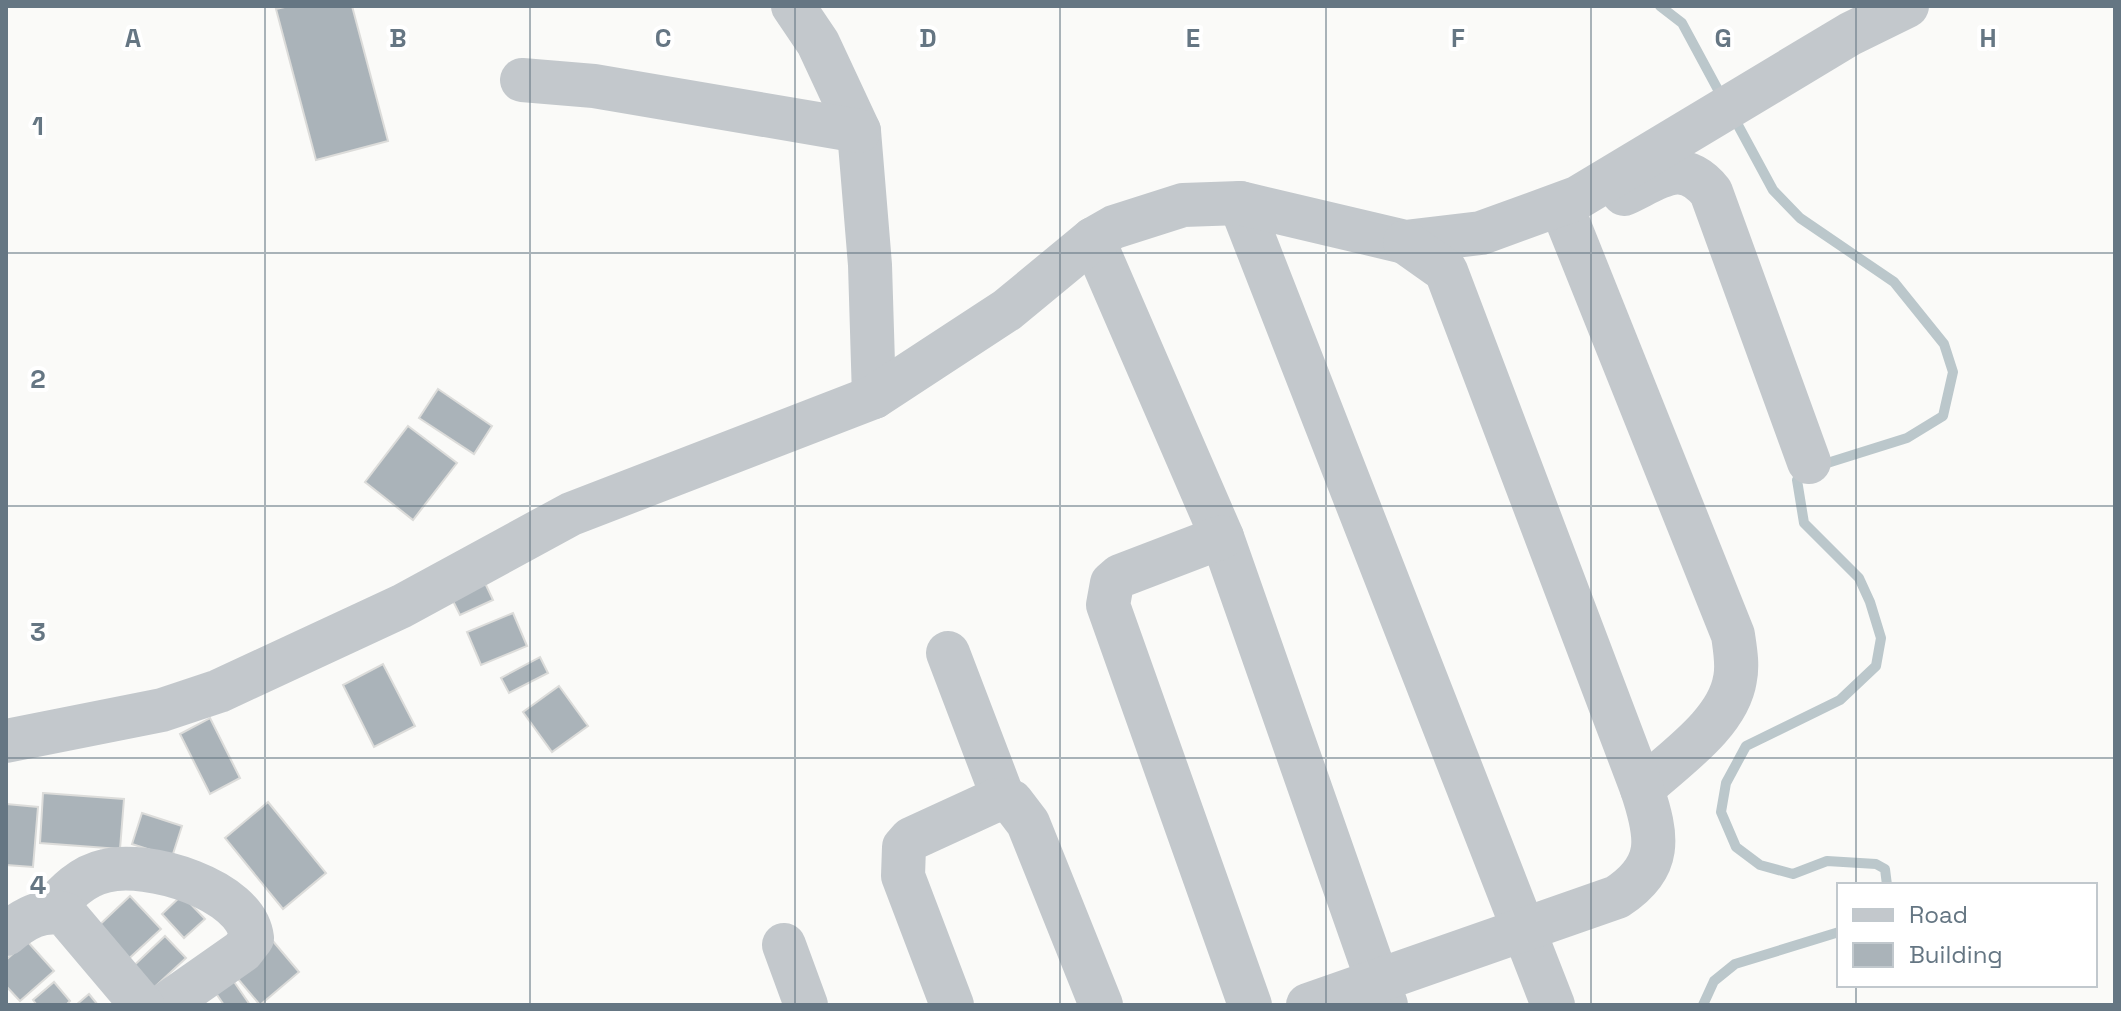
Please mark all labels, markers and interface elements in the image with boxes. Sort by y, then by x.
text: A [125,21,142,55]
text: B [389,21,407,55]
text: C [655,21,671,55]
text: D [919,21,937,55]
text: E [1186,21,1200,55]
text: F [1451,21,1465,55]
text: G [1714,21,1732,55]
text: H [1979,21,1997,55]
text: 1 [32,109,44,143]
text: 2 [30,362,46,396]
text: 3 [30,615,46,649]
text: 4 [30,868,46,902]
legend [1837,883,2097,987]
text: Road [1909,899,1968,930]
text: Building [1909,939,2003,970]

